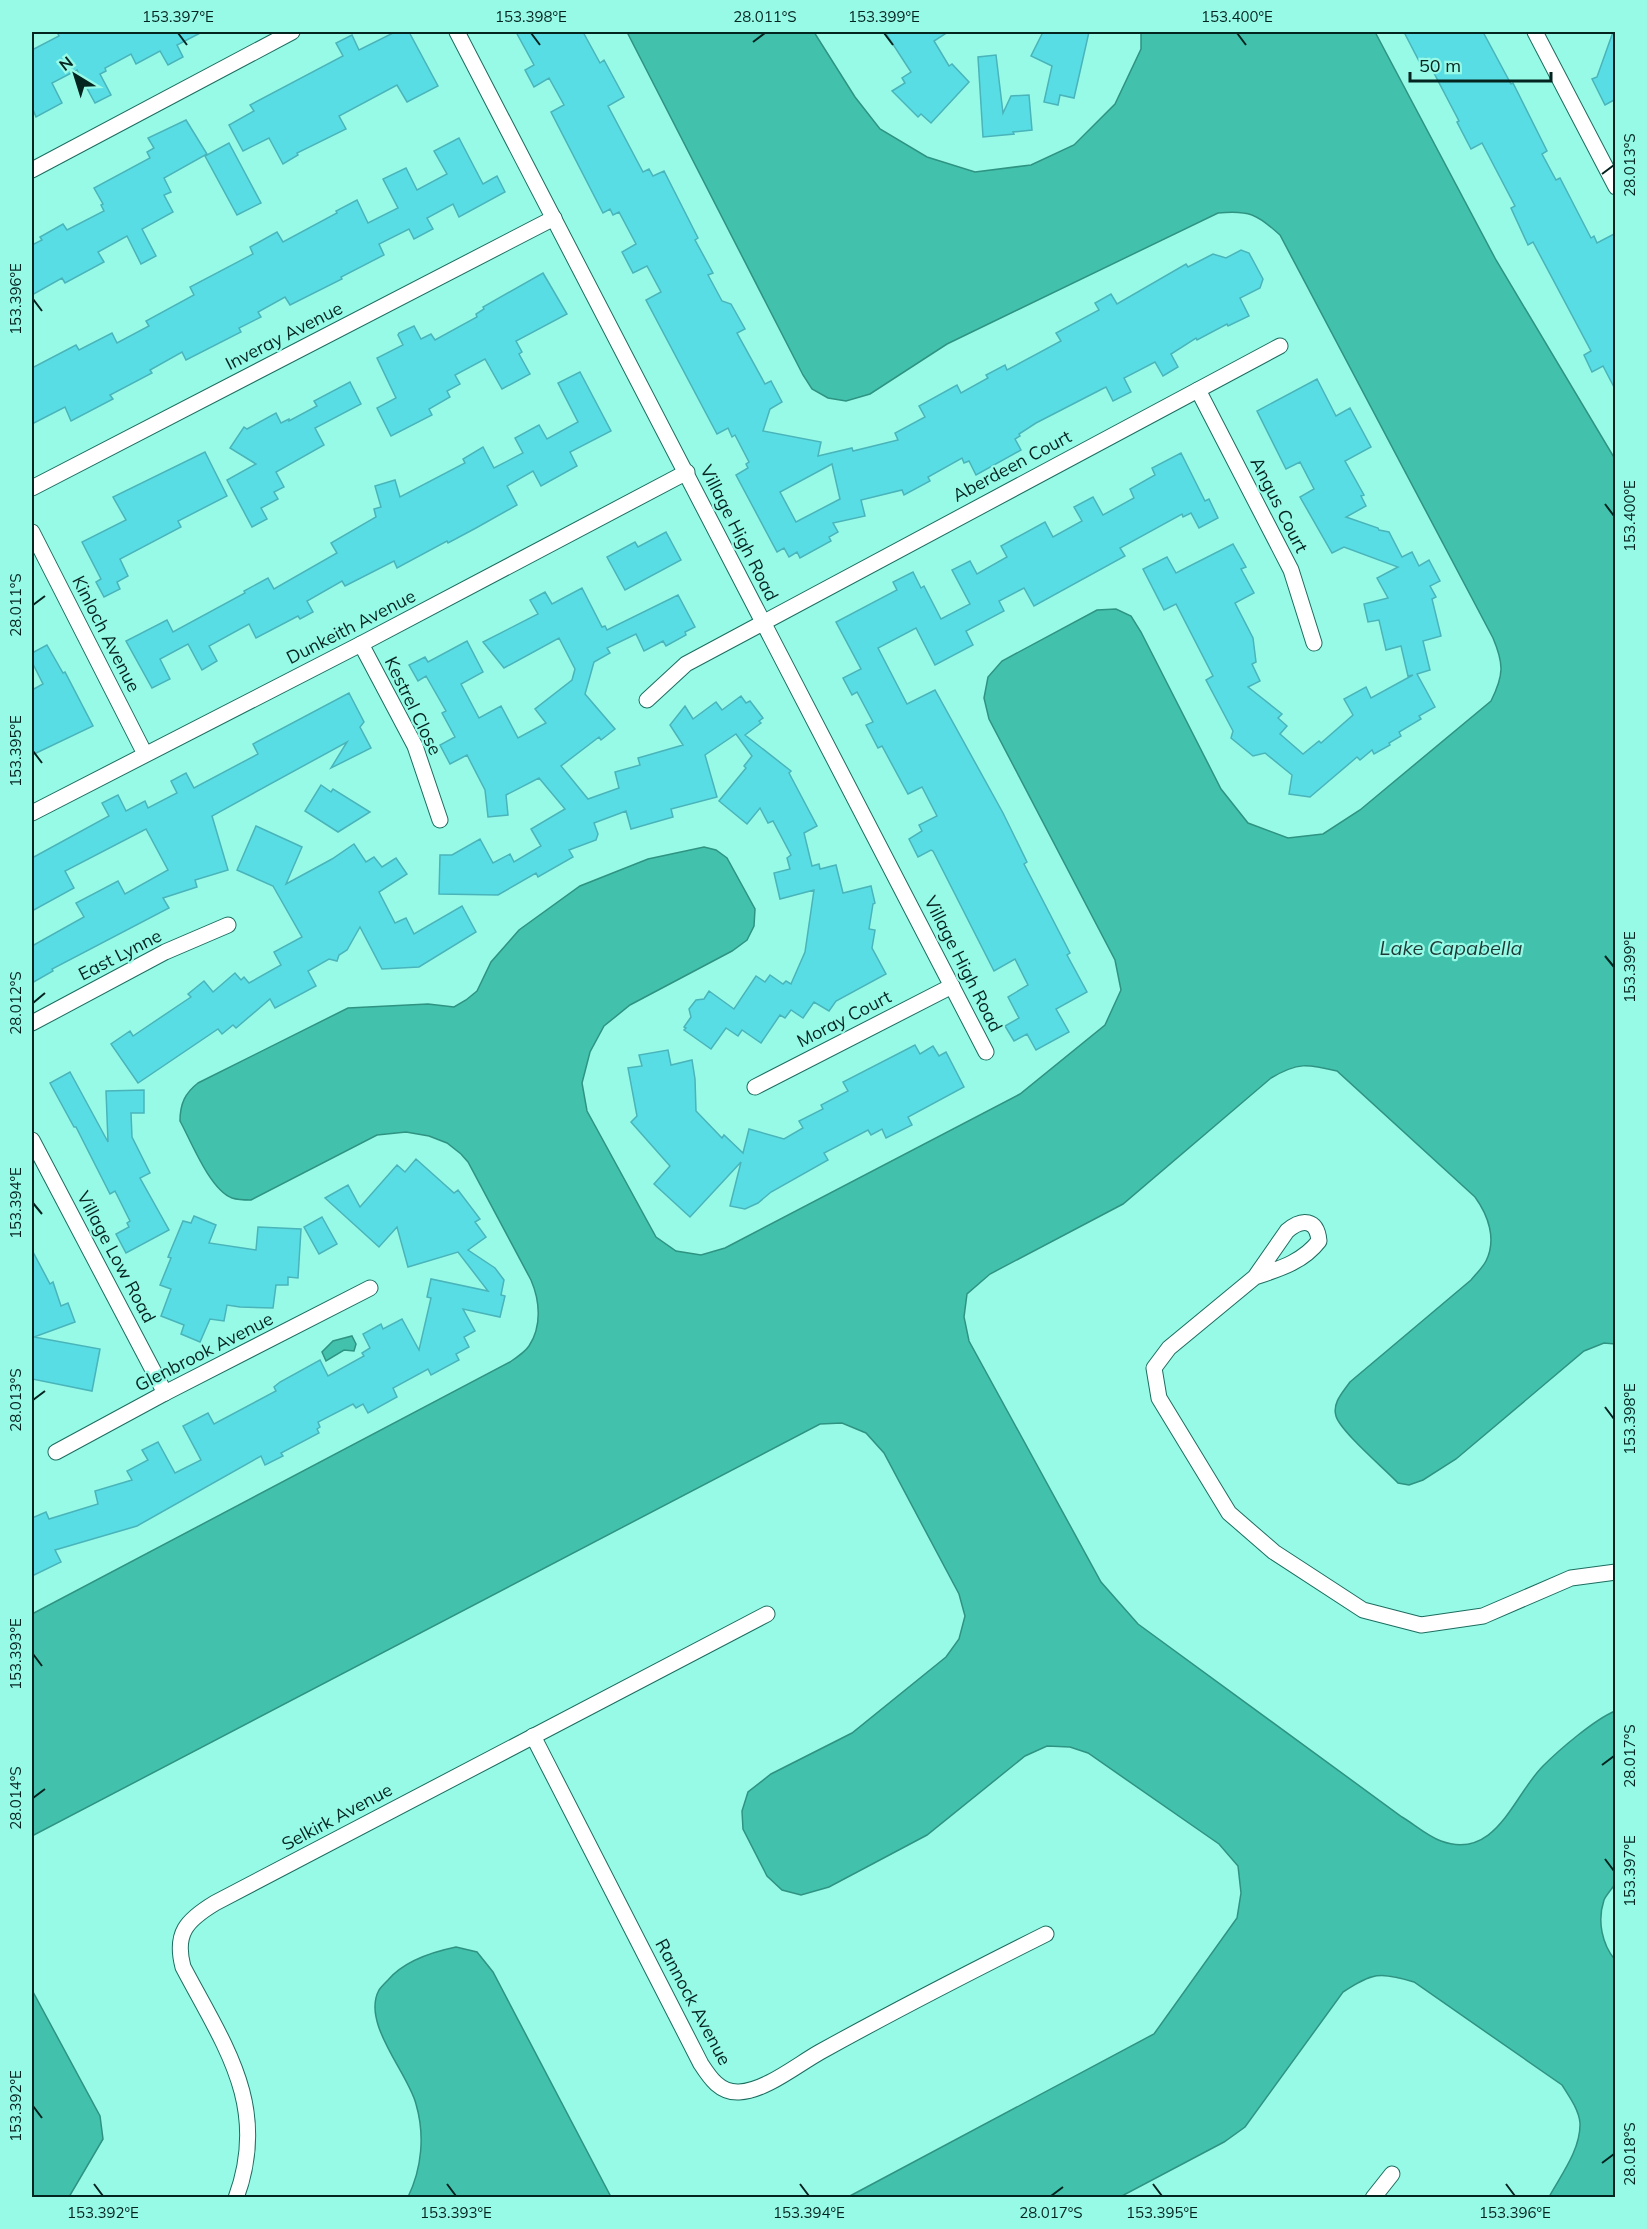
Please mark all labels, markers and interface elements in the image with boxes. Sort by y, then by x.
text: 153.397°E [142,7,214,26]
text: 153.398°E [495,7,567,26]
text: 28.011°S [733,7,797,26]
text: 153.399°E [848,7,920,26]
text: 153.400°E [1201,7,1273,26]
north arrow [45,45,105,105]
scale bar [1410,45,1551,83]
text: N [55,52,77,75]
text: 50 m [1419,54,1461,77]
text: 28.013°S [1620,133,1639,197]
text: 153.396°E [6,263,25,335]
street label: Inveray Avenue [221,296,346,375]
street label: Aberdeen Court [948,425,1075,507]
street label: Angus Court [1246,453,1313,556]
street label: Village High Road [695,461,784,605]
text: 153.400°E [1620,480,1639,552]
street label: Kinloch Avenue [67,572,146,696]
text: 28.011°S [6,573,25,637]
street label: Dunkeith Avenue [282,584,419,669]
street label: Kestrel Close [380,653,447,759]
text: 153.395°E [6,715,25,787]
street label: Village High Road [919,892,1008,1036]
street label: East Lynne [74,924,165,985]
text: 153.399°E [1620,931,1639,1003]
water label: Lake Capabella [1380,935,1522,960]
text: 28.012°S [6,971,25,1035]
street label: Moray Court [793,985,895,1052]
text: 153.394°E [6,1167,25,1239]
street label: Village Low Road [72,1187,161,1327]
street label: Glenbrook Avenue [131,1307,277,1396]
text: 28.013°S [6,1368,25,1432]
text: 153.398°E [1620,1383,1639,1455]
text: 153.393°E [6,1618,25,1690]
text: 28.017°S [1620,1724,1639,1788]
text: 28.014°S [6,1766,25,1830]
street label: Selkirk Avenue [277,1778,396,1855]
text: 153.397°E [1620,1835,1639,1907]
street label: Rannock Avenue [650,1934,737,2069]
text: 153.392°E [6,2070,25,2142]
text: 28.018°S [1620,2122,1639,2186]
text: 153.392°E [67,2203,139,2222]
text: 153.393°E [420,2203,492,2222]
text: 153.394°E [773,2203,845,2222]
text: 28.017°S [1019,2203,1083,2222]
text: 153.395°E [1126,2203,1198,2222]
text: 153.396°E [1479,2203,1551,2222]

